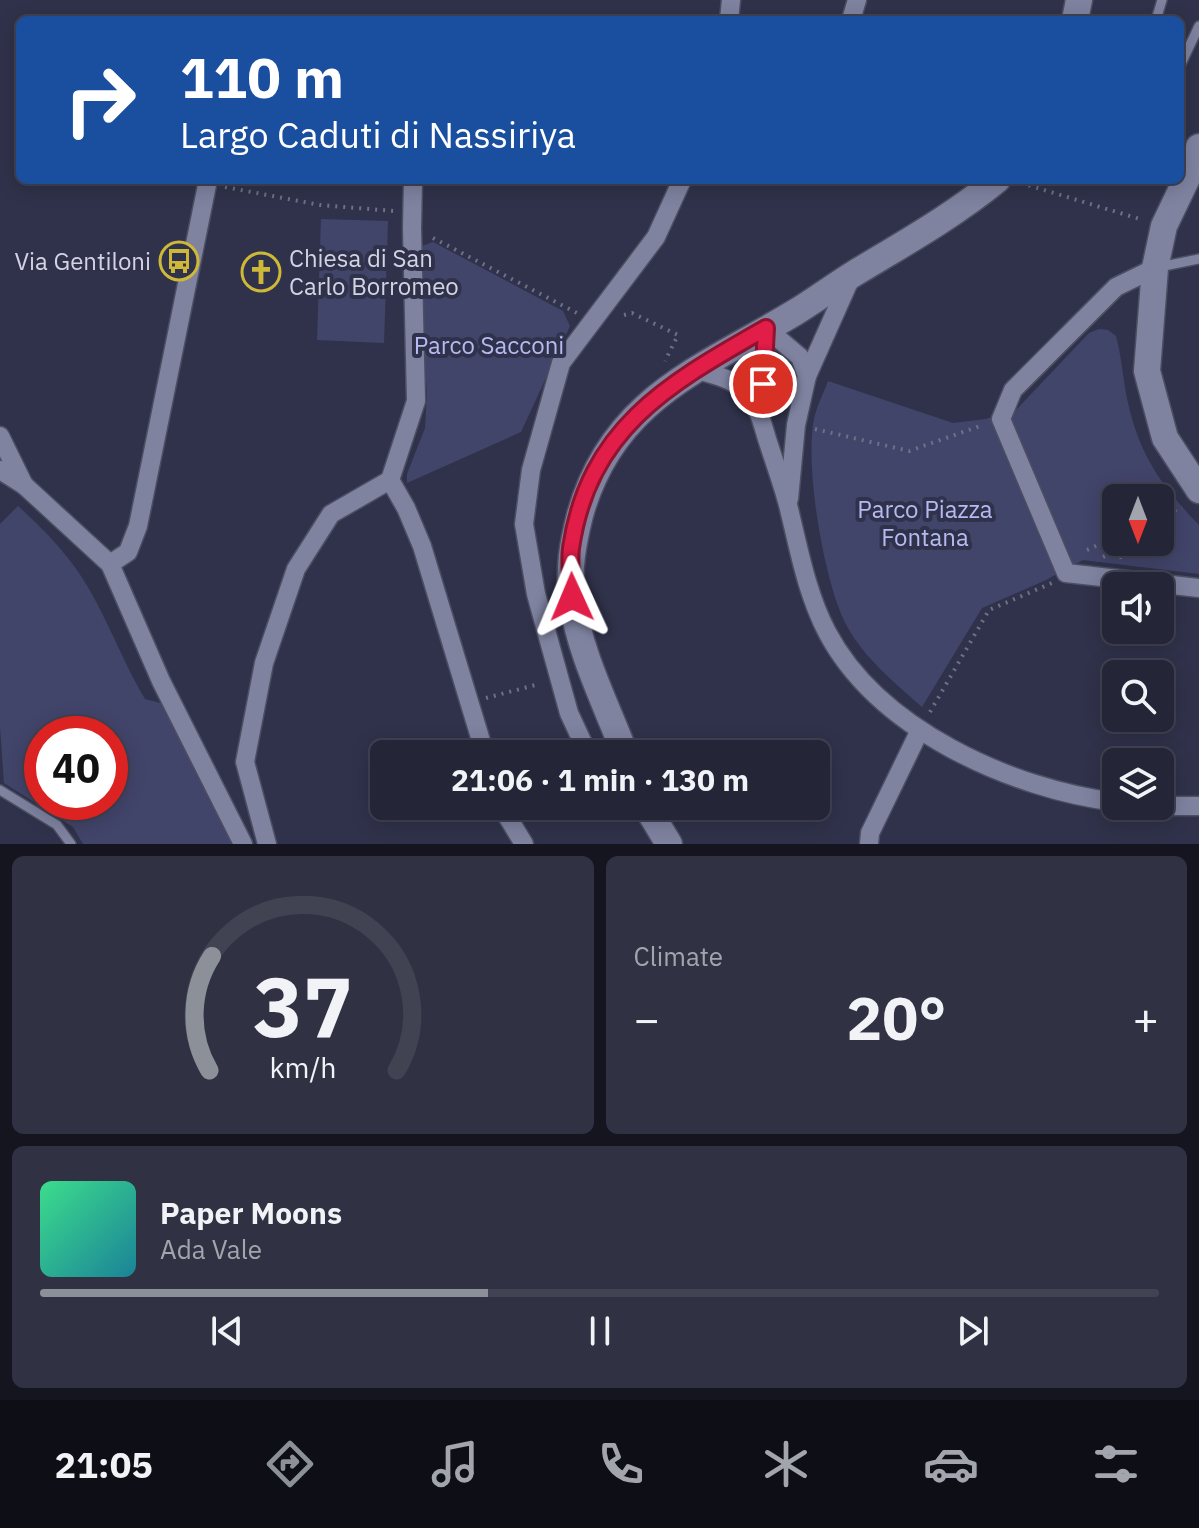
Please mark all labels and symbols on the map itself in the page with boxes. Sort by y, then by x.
bus stop icon: Via Gentiloni [158,240,200,282]
place label: Chiesa di San Carlo Borromeo [289,242,459,302]
place label: Via Gentiloni [14,245,151,277]
church icon: Chiesa di San Carlo Borromeo [240,251,282,293]
park label: Parco Sacconi [414,329,564,361]
pin [729,350,797,418]
north arrow [1102,484,1174,556]
park label: Parco Piazza Fontana [857,493,993,553]
position arrow [530,555,614,639]
speed limit sign: 40 [24,716,128,820]

